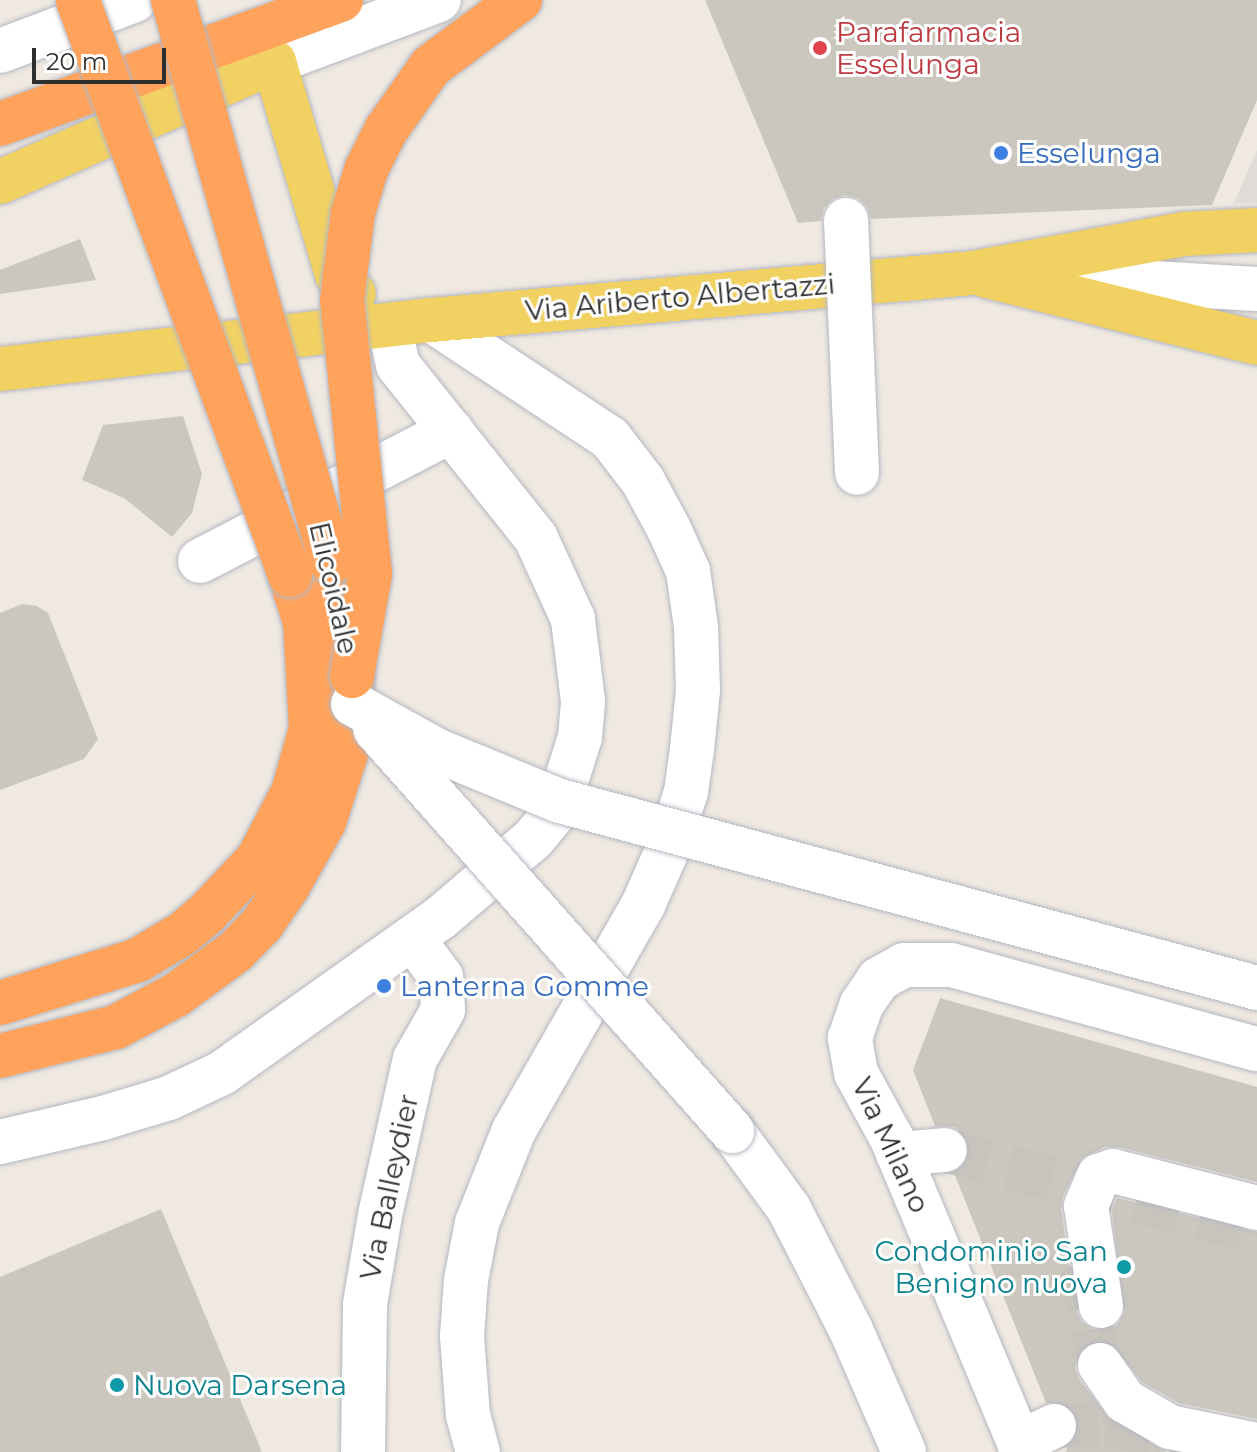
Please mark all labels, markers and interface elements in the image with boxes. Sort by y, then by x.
place label: Parafarmacia Esselunga [836,15,1021,81]
scale bar [36,32,170,82]
marker: Parafarmacia Esselunga [811,39,829,57]
text: 20 m [46,47,107,76]
place label: Esselunga [1017,136,1161,170]
marker: Esselunga [992,144,1010,162]
street label: Via Ariberto Albertazzi [524,267,836,327]
street label: Elicoidale [303,519,365,657]
place label: Lanterna Gomme [400,969,649,1003]
marker: Lanterna Gomme [375,977,393,995]
street label: Via Milano [845,1072,937,1218]
street label: Via Balleydier [353,1091,425,1283]
place label: Condominio San Benigno nuova [875,1234,1108,1300]
marker: Condominio San Benigno nuova [1115,1258,1133,1276]
place label: Nuova Darsena [133,1368,347,1402]
marker: Nuova Darsena [108,1376,126,1394]

